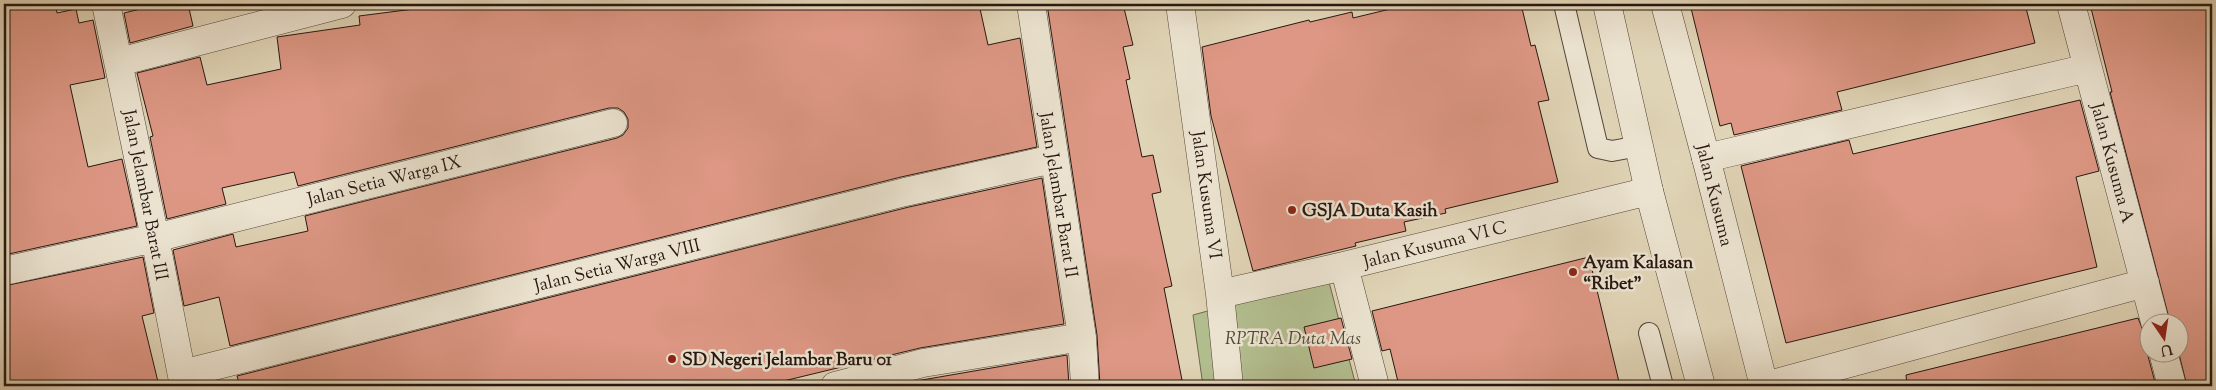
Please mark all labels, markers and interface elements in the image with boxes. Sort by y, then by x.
street label: Jalan Kusuma A [2082,100,2140,227]
street label: Jalan Jelambar Barat III [115,107,173,283]
street label: Jalan Jelambar Barat II [1031,110,1083,280]
street label: Jalan Kusuma VI [1183,129,1227,261]
street label: Jalan Kusuma [1688,141,1738,249]
street label: Jalan Setia Warga IX [304,150,465,214]
place label: GSJA Duta Kasih [1302,199,1438,225]
marker: GSJA Duta Kasih [1286,204,1298,216]
street label: Jalan Kusuma VI C [1360,216,1510,277]
street label: Jalan Setia Warga VIII [531,234,703,300]
place label: Ayam Kalasan “Ribet” [1583,251,1694,298]
marker: Ayam Kalasan “Ribet” [1567,266,1579,278]
north arrow [2138,312,2188,362]
park label: RPTRA Duta Mas [1225,327,1361,353]
text: U [2158,338,2174,360]
place label: SD Negeri Jelambar Baru 01 [682,348,893,374]
marker: SD Negeri Jelambar Baru 01 [666,353,678,365]

